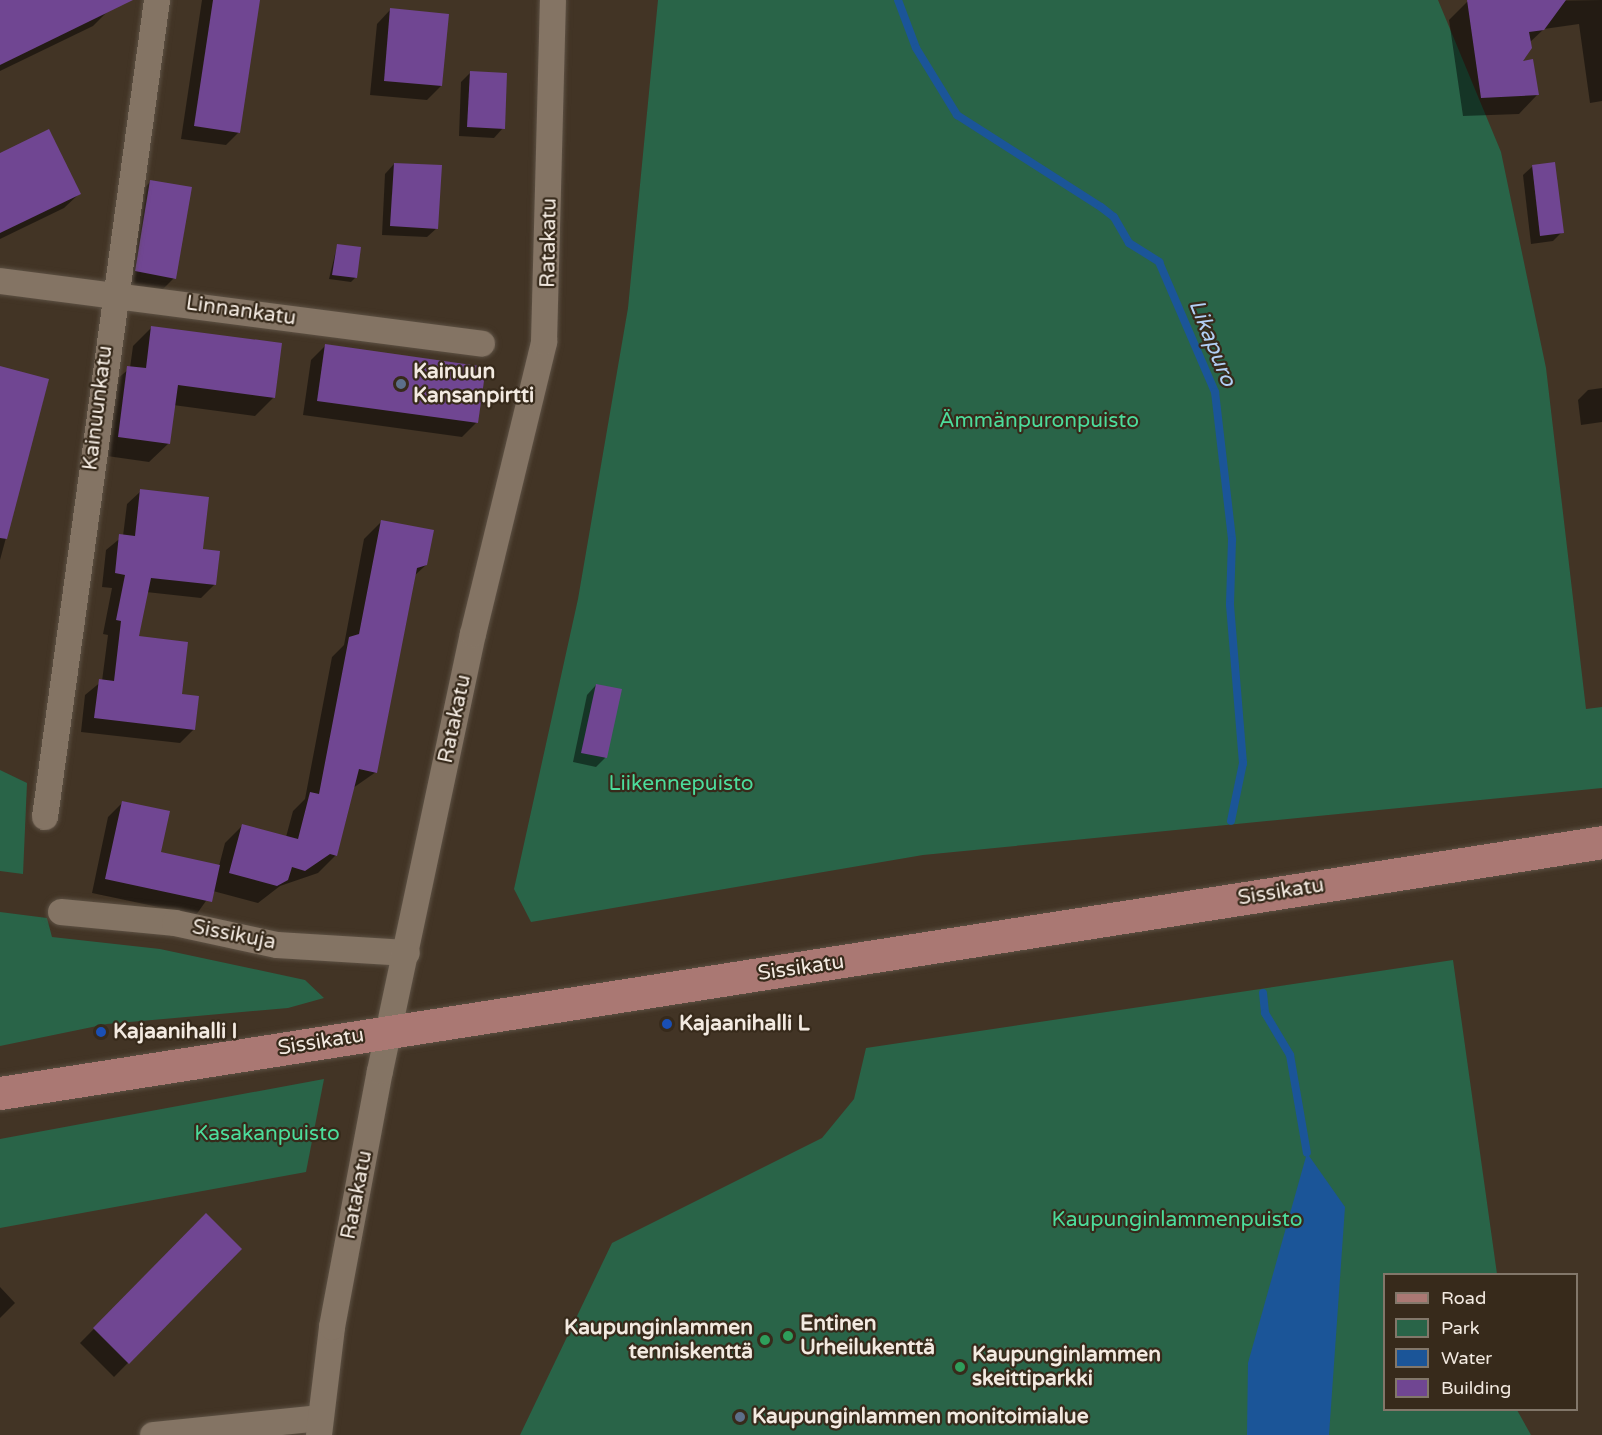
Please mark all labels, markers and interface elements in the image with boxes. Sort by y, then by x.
street label: Ratakatu [536,198,562,288]
street label: Linnankatu [184,291,298,331]
water label: Likapuro [1183,296,1241,390]
street label: Kainuunkatu [78,344,118,472]
place label: Kainuun Kansanpirtti [413,359,534,409]
marker: Kainuun Kansanpirtti [394,377,408,391]
park label: Ämmänpuronpuisto [939,408,1139,434]
street label: Ratakatu [433,672,477,766]
park label: Liikennepuisto [608,771,754,797]
street label: Sissikatu [1236,873,1326,911]
street label: Sissikuja [190,915,278,955]
street label: Sissikatu [756,949,846,987]
place label: Kajaanihalli L [679,1011,810,1037]
marker: Kajaanihalli L [660,1017,674,1031]
place label: Kajaanihalli I [113,1019,238,1045]
street label: Sissikatu [276,1023,366,1061]
marker: Kajaanihalli I [94,1025,108,1039]
park label: Kasakanpuisto [194,1121,340,1147]
street label: Ratakatu [336,1148,378,1242]
park label: Kaupunginlammenpuisto [1052,1207,1302,1233]
legend [1383,1273,1578,1411]
text: Road [1441,1287,1486,1309]
place label: Entinen Urheilukenttä [800,1311,935,1361]
place label: Kaupunginlammen tenniskenttä [564,1315,753,1365]
text: Park [1441,1317,1479,1339]
marker: Entinen Urheilukenttä [781,1329,795,1343]
marker: Kaupunginlammen tenniskenttä [758,1333,772,1347]
place label: Kaupunginlammen skeittiparkki [972,1342,1161,1392]
text: Water [1441,1347,1492,1369]
marker: Kaupunginlammen skeittiparkki [953,1360,967,1374]
text: Building [1441,1377,1511,1399]
place label: Kaupunginlammen monitoimialue [752,1404,1089,1430]
marker: Kaupunginlammen monitoimialue [733,1410,747,1424]

